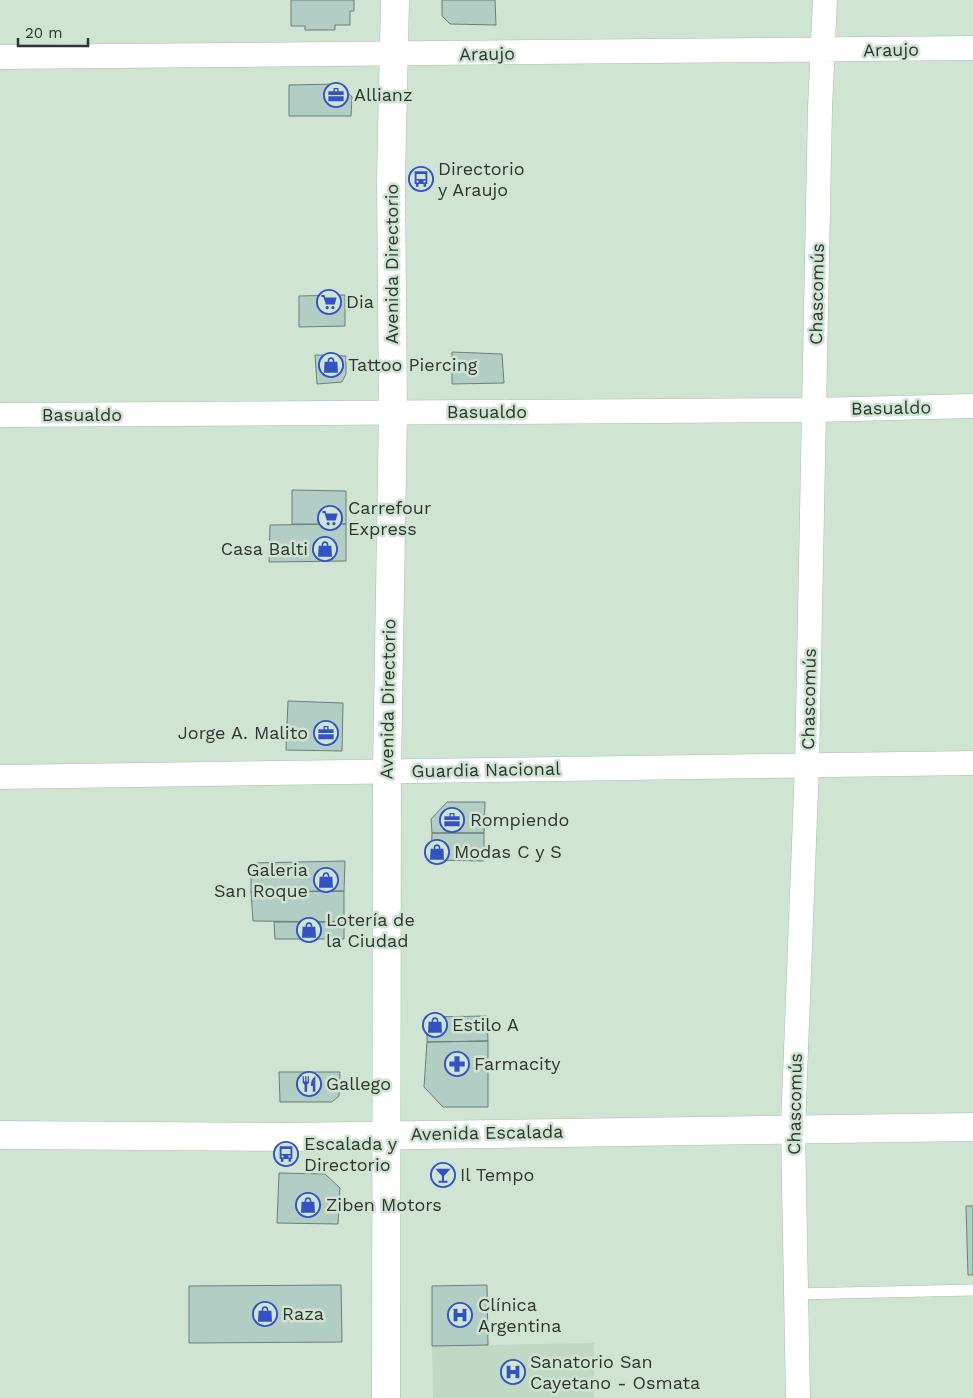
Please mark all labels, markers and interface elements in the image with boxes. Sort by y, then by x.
scale bar [18,15,88,47]
text: 20 m [25,24,63,42]
street label: Araujo [863,39,919,60]
street label: Araujo [459,43,515,64]
office icon: Allianz [323,82,349,108]
place label: Allianz [354,84,413,105]
place label: Directorio y Araujo [438,158,524,200]
bus stop icon: Directorio y Araujo [408,166,434,192]
street label: Avenida Directorio [381,184,402,344]
street label: Chascomús [805,243,828,345]
supermarket icon: Dia [316,289,342,315]
place label: Dia [346,291,374,312]
shop icon: Tattoo Piercing [318,352,344,378]
place label: Tattoo Piercing [348,354,478,375]
street label: Basualdo [851,396,931,419]
street label: Basualdo [447,401,527,422]
street label: Basualdo [42,404,122,425]
place label: Carrefour Express [348,497,431,539]
supermarket icon: Carrefour Express [317,505,343,531]
shop icon: Casa Balti [312,536,338,562]
place label: Casa Balti [221,538,308,559]
street label: Avenida Directorio [376,618,399,779]
street label: Chascomús [797,648,820,750]
office icon: Jorge A. Malito [313,720,339,746]
place label: Jorge A. Malito [178,722,308,743]
street label: Guardia Nacional [411,758,561,781]
office icon: Rompiendo [439,807,465,833]
place label: Rompiendo [470,809,569,830]
shop icon: Modas C y S [424,839,450,865]
place label: Modas C y S [454,841,562,862]
place label: Galeria San Roque [214,859,308,901]
shop icon: Galeria San Roque [313,867,339,893]
place label: Lotería de la Ciudad [326,909,415,951]
shop icon: Lotería de la Ciudad [296,917,322,943]
shop icon: Estilo A [422,1012,448,1038]
place label: Estilo A [452,1014,519,1035]
pharmacy icon: Farmacity [444,1051,470,1077]
place label: Farmacity [474,1053,561,1074]
street label: Chascomús [783,1053,806,1155]
restaurant icon: Gallego [296,1071,322,1097]
place label: Gallego [326,1073,391,1094]
street label: Avenida Escalada [411,1121,563,1144]
place label: Escalada y Directorio [304,1133,398,1175]
bus stop icon: Escalada y Directorio [273,1141,299,1167]
bar icon: Il Tempo [430,1162,456,1188]
place label: Il Tempo [460,1164,534,1185]
shop icon: Ziben Motors [295,1192,321,1218]
place label: Ziben Motors [326,1194,442,1215]
place label: Clínica Argentina [478,1294,561,1336]
shop icon: Raza [252,1301,278,1327]
hospital icon: Clínica Argentina [447,1302,473,1328]
place label: Raza [282,1303,324,1324]
place label: Sanatorio San Cayetano - Osmata [530,1351,700,1393]
hospital icon: Sanatorio San Cayetano - Osmata [500,1359,526,1385]

